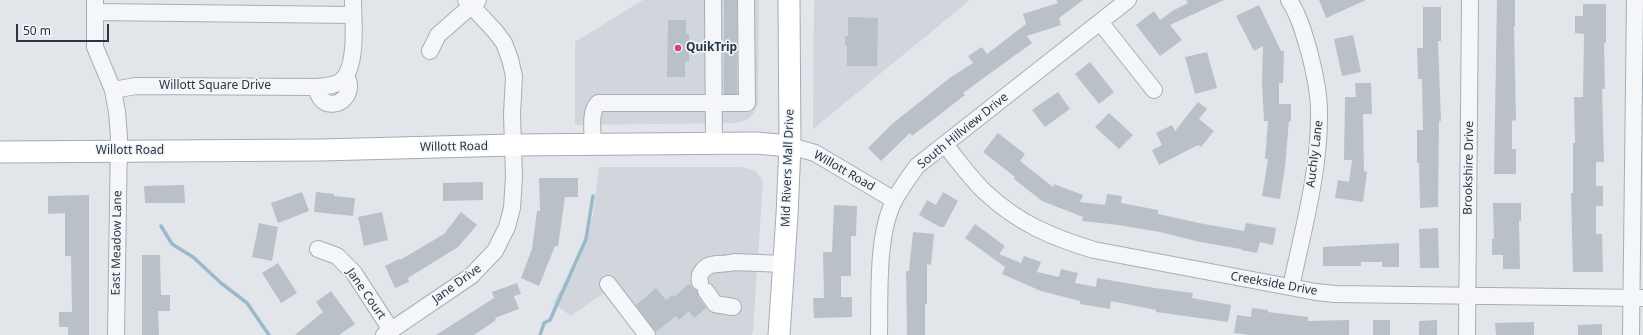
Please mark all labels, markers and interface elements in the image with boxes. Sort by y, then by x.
scale bar [18,16,111,42]
text: 50 m [23,22,51,39]
place label: QuikTrip [686,41,737,55]
marker: QuikTrip [673,43,683,53]
street label: Willott Square Drive [159,79,271,93]
street label: South Hillview Drive [915,90,1011,172]
street label: Mid Rivers Mall Drive [779,109,797,227]
street label: Auchly Lane [1304,119,1326,189]
street label: Brookshire Drive [1461,121,1477,215]
street label: Willott Road [420,139,488,155]
street label: Willott Road [96,144,164,158]
street label: Willott Road [811,148,877,194]
street label: East Meadow Lane [109,190,125,296]
street label: Jane Drive [430,261,484,307]
street label: Jane Court [343,266,389,322]
street label: Creekside Drive [1229,269,1319,299]

